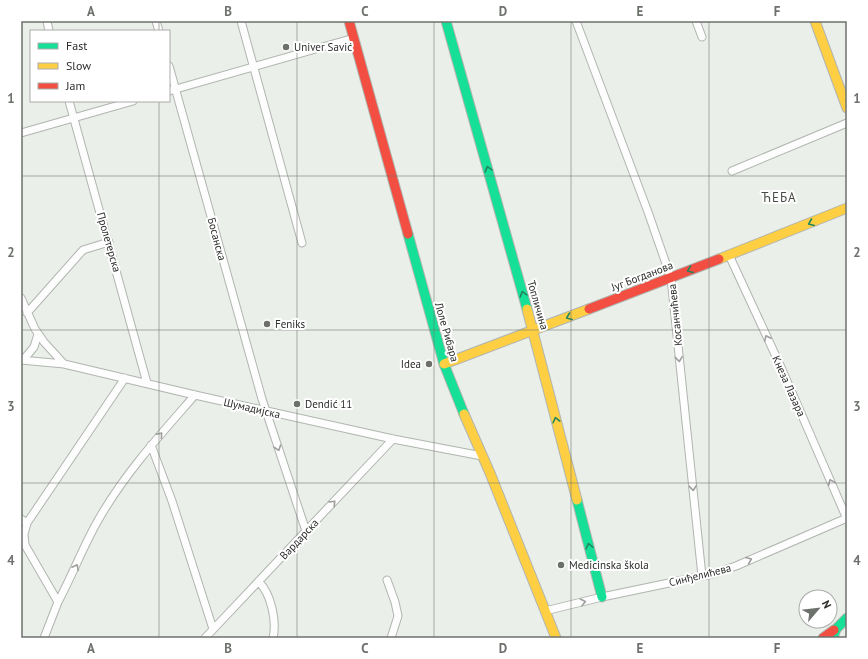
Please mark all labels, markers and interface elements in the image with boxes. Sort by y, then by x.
text: A [87,3,95,20]
text: B [224,3,232,20]
text: C [361,3,369,20]
text: D [499,3,507,20]
text: E [637,3,644,20]
text: F [774,3,781,20]
legend [30,30,170,102]
text: Fast [66,38,87,53]
place label: Univer Savić [294,40,352,54]
marker: Univer Savić [281,42,291,52]
text: Slow [66,58,91,73]
text: Jam [65,78,85,93]
text: 1 [7,90,15,107]
text: 1 [853,90,861,107]
one-way arrow [484,166,492,172]
district label: ЋЕБА [761,189,797,206]
street label: Пролетерска [94,210,124,274]
street label: Босанска [205,216,229,262]
one-way arrow [807,218,814,226]
text: 2 [7,244,15,261]
text: 2 [853,244,861,261]
street label: Југ Богданова [608,258,675,295]
one-way arrow [687,266,694,274]
street label: Топличина [524,279,552,331]
street label: Косанчићева [665,283,685,347]
one-way arrow [519,291,528,298]
street label: Лоле Рибара [432,300,462,363]
one-way arrow [565,312,572,320]
place label: Feniks [275,317,306,331]
marker: Feniks [262,319,272,329]
one-way arrow [764,334,772,342]
street label: Кнеза Лазара [769,353,809,419]
one-way arrow [675,356,684,362]
place label: Idea [401,357,421,371]
marker: Idea [424,359,434,369]
street label: Шумадијска [222,395,282,421]
place label: Dendić 11 [305,397,352,411]
text: 3 [7,398,15,415]
text: 3 [853,398,861,415]
marker: Dendić 11 [292,399,302,409]
one-way arrow [553,416,561,423]
one-way arrow [156,432,163,440]
one-way arrow [273,444,281,451]
one-way arrow [828,479,836,487]
one-way arrow [688,485,697,491]
one-way arrow [328,500,336,508]
street label: Вардарска [277,516,321,562]
one-way arrow [585,542,594,549]
text: 4 [7,552,15,569]
text: 4 [853,552,861,569]
one-way arrow [744,557,752,565]
place label: Medicinska škola [569,558,649,572]
marker: Medicinska škola [556,560,566,570]
street label: Синђелићева [667,561,733,589]
one-way arrow [71,564,79,572]
north arrow [798,589,838,629]
one-way arrow [580,598,586,606]
text: N [819,598,835,611]
text: A [87,640,95,657]
text: B [224,640,232,657]
text: C [361,640,369,657]
text: D [499,640,507,657]
text: E [637,640,644,657]
text: F [774,640,781,657]

